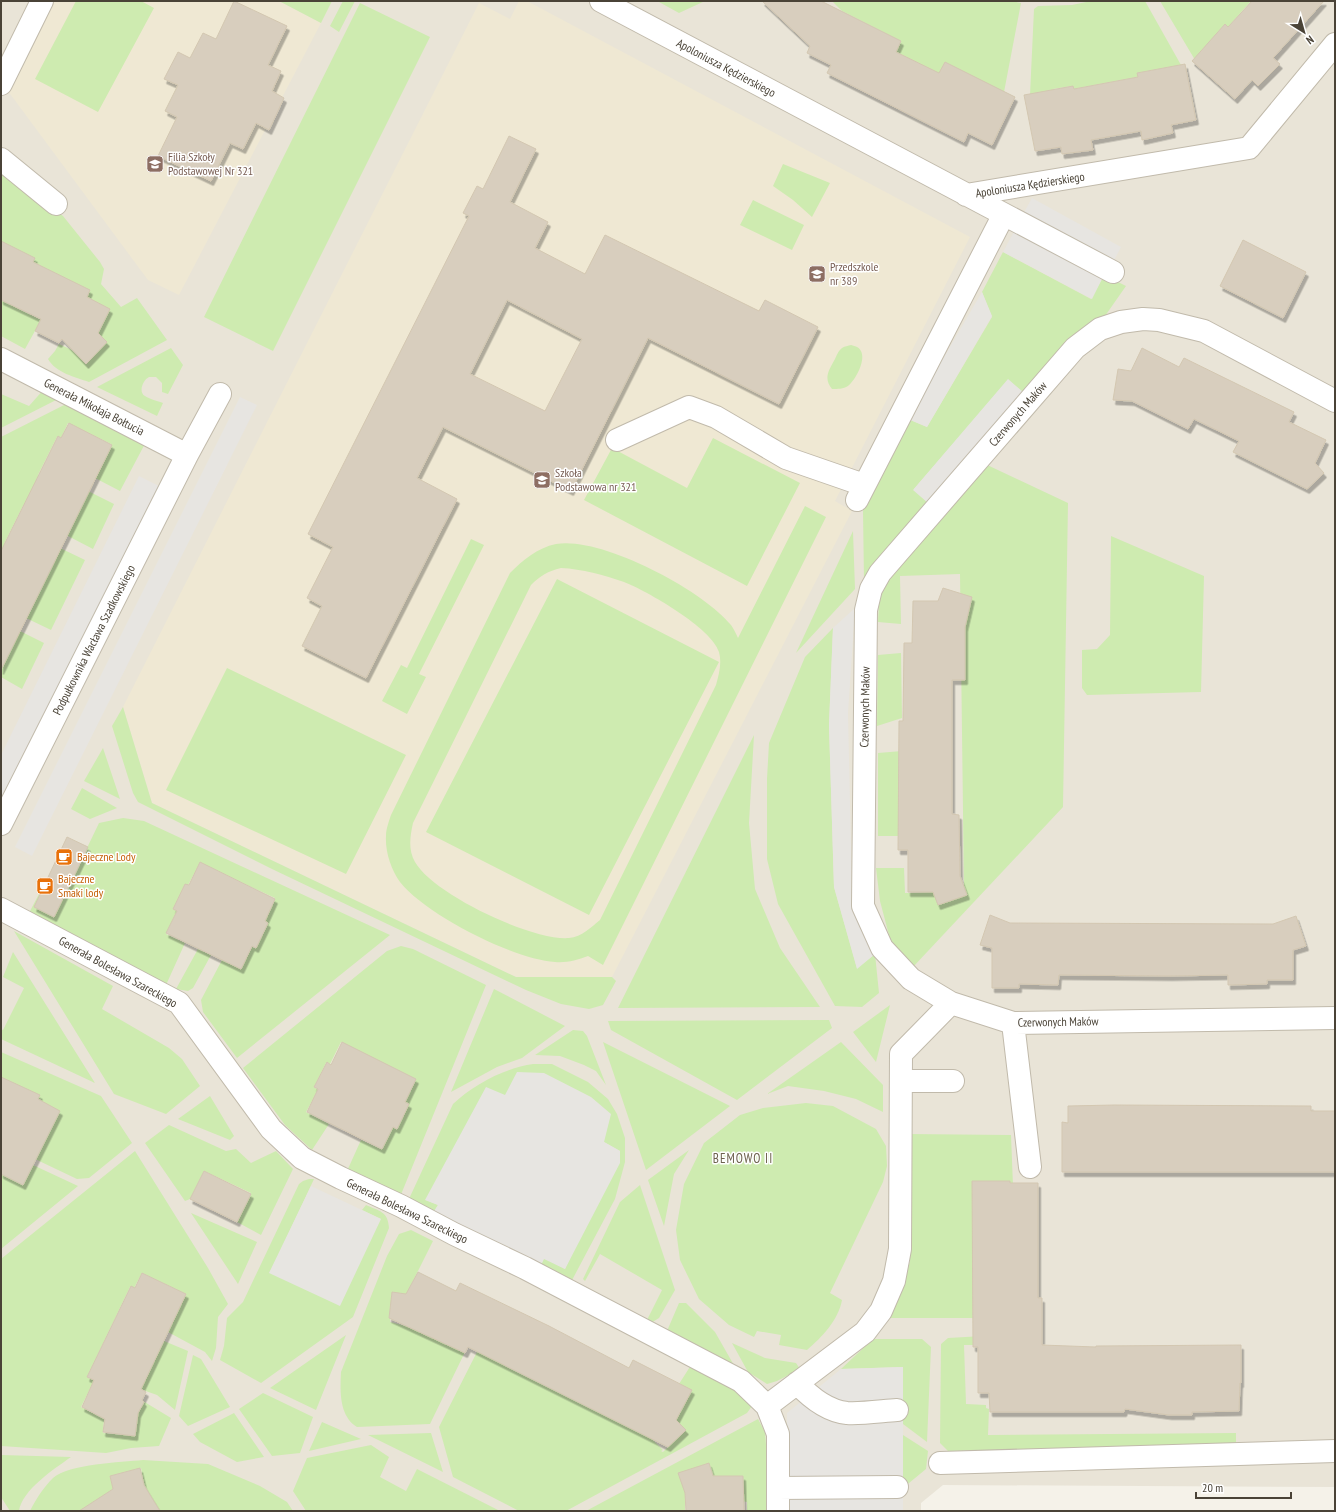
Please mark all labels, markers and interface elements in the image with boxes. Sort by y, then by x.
north arrow [1284,12,1324,52]
text: N [1303,33,1317,47]
street label: Apoloniusza Kędzierskiego [674,35,778,100]
place label: Filia Szkoły Podstawowej Nr 321 [168,149,253,178]
school or university icon: Filia Szkoły Podstawowej Nr 321 [145,154,165,174]
street label: Apoloniusza Kędzierskiego [974,168,1085,201]
place label: Przedszkole nr 389 [830,259,879,288]
school or university icon: Przedszkole nr 389 [807,264,827,284]
street label: Generała Mikołaja Bołtucia [42,375,147,438]
street label: Czerwonych Maków [985,378,1050,449]
place label: Szkoła Podstawowa nr 321 [555,465,636,494]
school or university icon: Szkoła Podstawowa nr 321 [532,470,552,490]
street label: Podpułkownika Wacława Szadkowskiego [49,562,138,717]
street label: Czerwonych Maków [856,666,873,748]
cafe icon: Bajeczne Lody [54,847,74,867]
place label: Bajeczne Lody [77,849,136,864]
place label: Bajeczne Smaki lody [58,871,104,900]
cafe icon: Bajeczne Smaki lody [35,876,55,896]
street label: Generała Bolesława Szareckiego [56,933,180,1010]
street label: Czerwonych Maków [1017,1013,1099,1030]
district label: BEMOWO II [713,1150,773,1167]
street label: Generała Bolesława Szareckiego [344,1175,470,1246]
scale bar [1196,1474,1291,1500]
text: 20 m [1202,1480,1223,1495]

